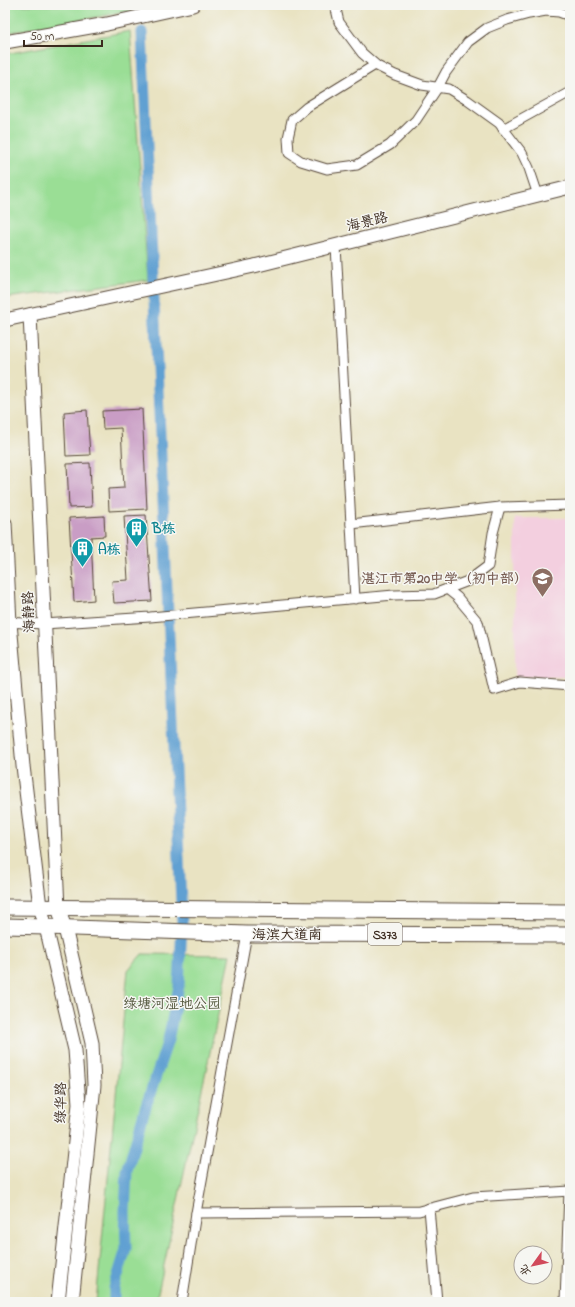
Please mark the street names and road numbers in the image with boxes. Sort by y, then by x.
street label: 海景路 [344,207,390,238]
street label: 海静路 [18,590,41,633]
road number: S373 [368,923,402,945]
street label: 海滨大道南 [252,925,322,946]
street label: 绿华路 [51,1082,72,1124]

